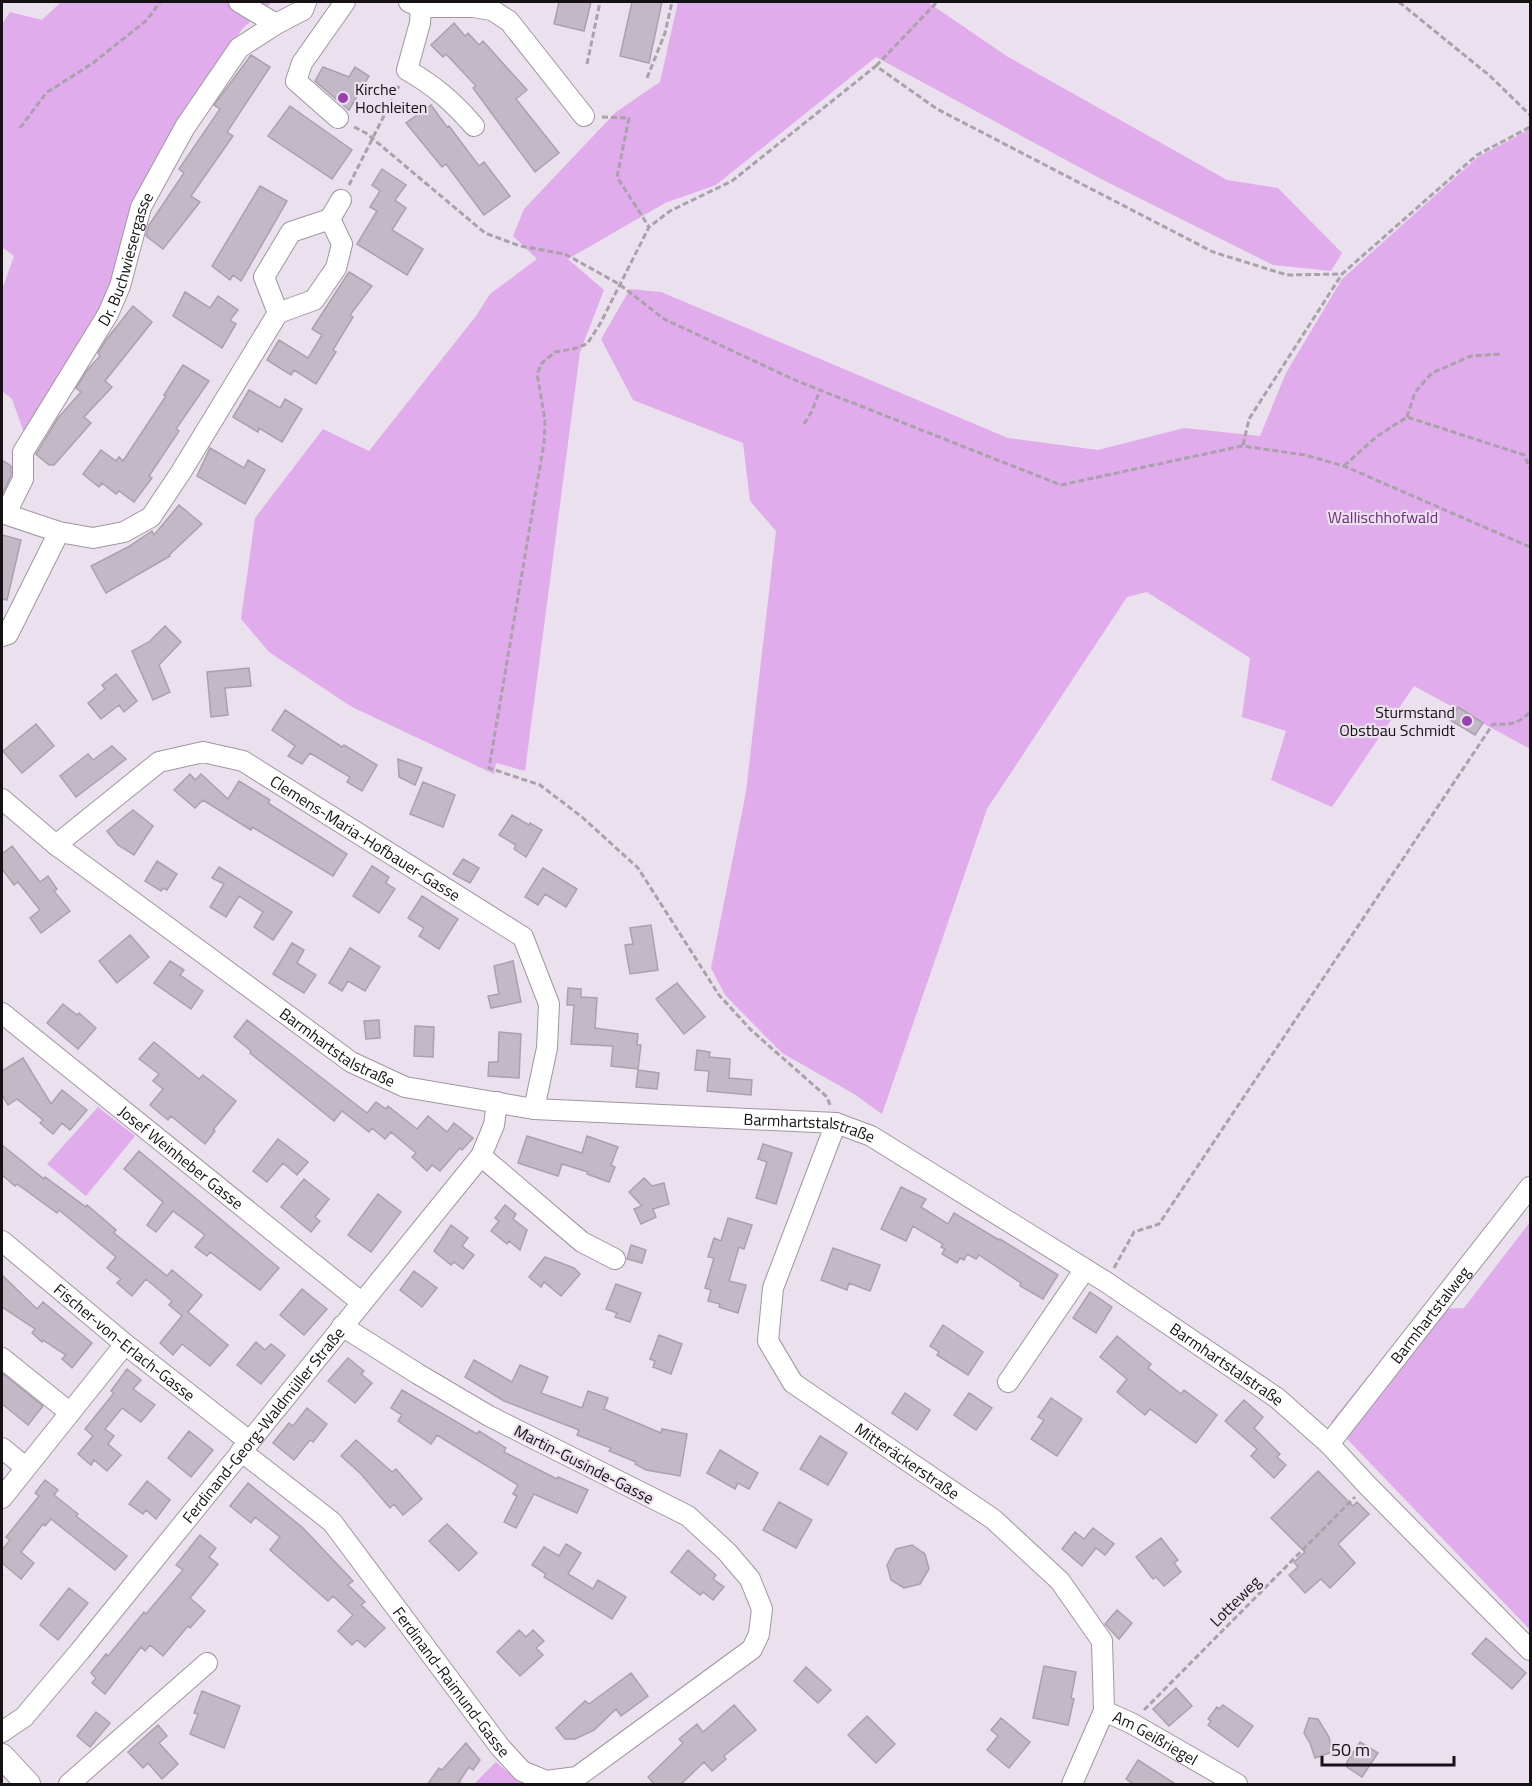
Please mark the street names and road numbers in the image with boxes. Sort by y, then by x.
street label: Dr. Buchwiesergasse [91,187,159,331]
street label: Clemens-Maria-Hofbauer-Gasse [266,769,465,907]
street label: Barmhartstalstraße [275,1001,399,1093]
street label: Josef Weinheber Gasse [113,1099,249,1215]
street label: Barmhartstalstraße [743,1107,878,1148]
street label: Barmhartstalweg [1384,1261,1476,1369]
street label: Fischer-von-Erlach-Gasse [49,1277,201,1407]
street label: Barmhartstalstraße [1165,1317,1290,1411]
street label: Ferdinand-Georg-Waldmüller Straße [176,1322,350,1528]
street label: Mitteräckerstraße [850,1417,964,1505]
street label: Martin-Gusinde-Gasse [510,1418,658,1510]
street label: Lotteweg [1204,1570,1266,1632]
street label: Ferdinand-Raimund-Gasse [387,1602,516,1763]
street label: Am Geißriegel [1109,1704,1203,1771]

